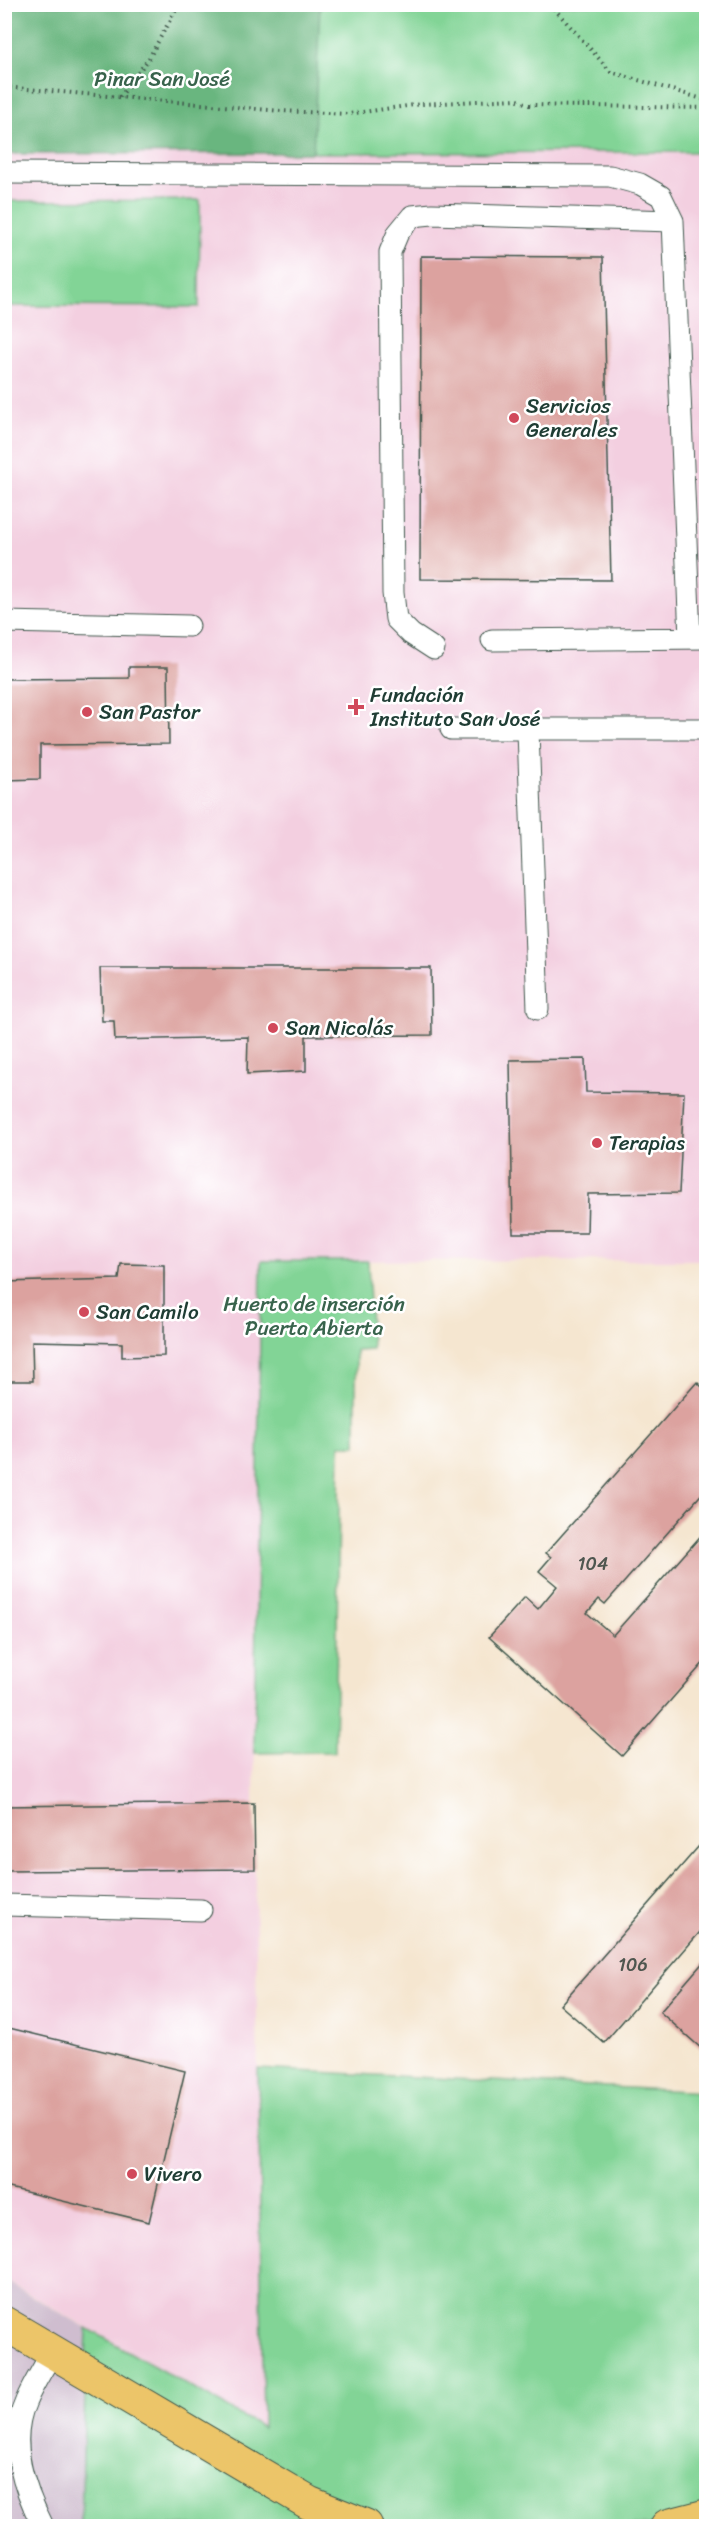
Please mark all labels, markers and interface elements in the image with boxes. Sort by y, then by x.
park label: Pinar San José [94,60,230,98]
place label: Servicios Generales [526,387,618,449]
marker: Servicios Generales [507,411,521,425]
place label: Fundación Instituto San José [369,676,541,738]
place label: San Pastor [99,693,201,731]
marker: Fundación Instituto San José [347,698,365,716]
marker: San Pastor [80,705,94,719]
place label: San Nicolás [285,1009,393,1047]
marker: San Nicolás [266,1021,280,1035]
place label: Terapias [609,1124,685,1162]
marker: Terapias [590,1136,604,1150]
park label: Huerto de inserción Puerta Abierta [223,1285,405,1347]
place label: San Camilo [96,1293,199,1331]
marker: San Camilo [77,1305,91,1319]
house number: 104 [578,1548,608,1580]
house number: 106 [618,1949,648,1981]
place label: Vivero [144,2155,202,2193]
marker: Vivero [125,2167,139,2181]

